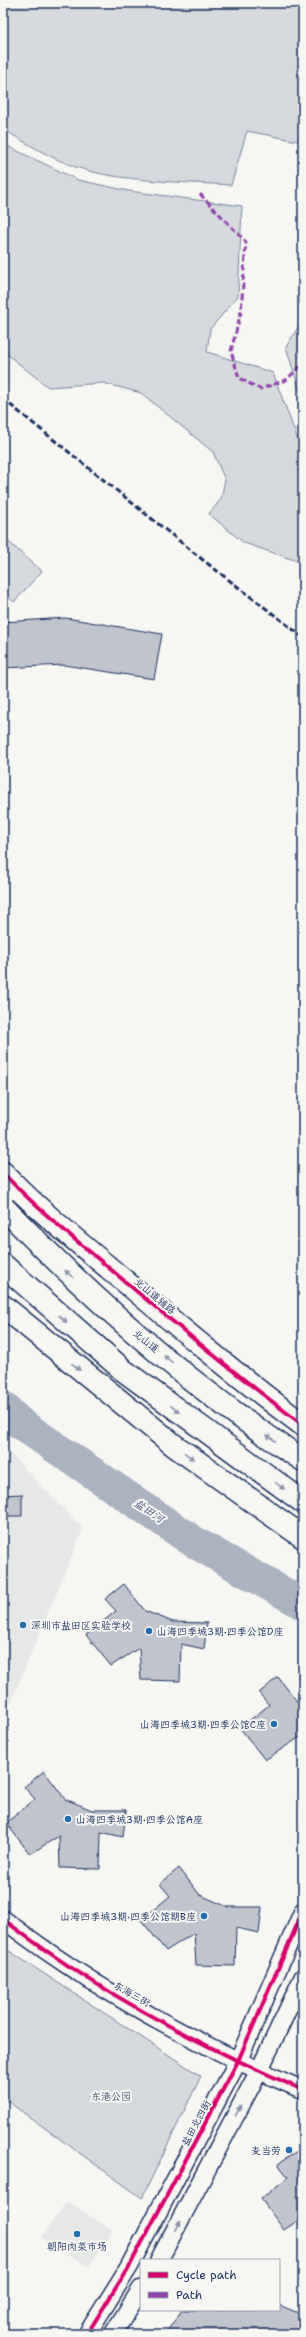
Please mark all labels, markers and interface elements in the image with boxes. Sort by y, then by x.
one-way arrow [64,1269,74,1279]
street label: 北山道辅路 [132,1275,178,1317]
one-way arrow [58,1314,68,1323]
street label: 北山道 [130,1327,162,1355]
one-way arrow [162,1354,173,1363]
one-way arrow [71,1362,81,1371]
one-way arrow [170,1405,180,1413]
one-way arrow [266,1434,276,1442]
one-way arrow [184,1452,194,1460]
one-way arrow [275,1481,286,1490]
water label: 盐田河 [131,1496,169,1528]
place label: 深圳市盐田区实验学校 [31,1619,131,1632]
marker: 深圳市盐田区实验学校 [18,1620,28,1630]
place label: 山海四季城3期·四季公馆D座 [157,1625,283,1638]
marker: 山海四季城3期·四季公馆D座 [144,1626,154,1636]
place label: 山海四季城3期·四季公馆C座 [140,1718,266,1731]
marker: 山海四季城3期·四季公馆C座 [269,1719,279,1729]
place label: 山海四季城3期·四季公馆A座 [76,1813,203,1826]
marker: 山海四季城3期·四季公馆A座 [63,1814,73,1824]
place label: 山海四季城3期·四季公馆期B座 [60,1910,196,1923]
marker: 山海四季城3期·四季公馆期B座 [199,1911,209,1921]
street label: 东海三街 [111,1979,153,2009]
park label: 东港公园 [91,2090,131,2103]
street label: 盐田北四街 [179,2098,213,2148]
one-way arrow [235,2105,242,2117]
place label: 麦当劳 [251,2144,281,2157]
marker: 麦当劳 [284,2145,294,2155]
one-way arrow [174,2220,181,2232]
marker: 朝阳肉菜市场 [72,2229,82,2239]
place label: 朝阳肉菜市场 [47,2240,107,2253]
legend [140,2259,280,2311]
text: Cycle path [176,2267,237,2283]
text: Path [176,2287,202,2303]

